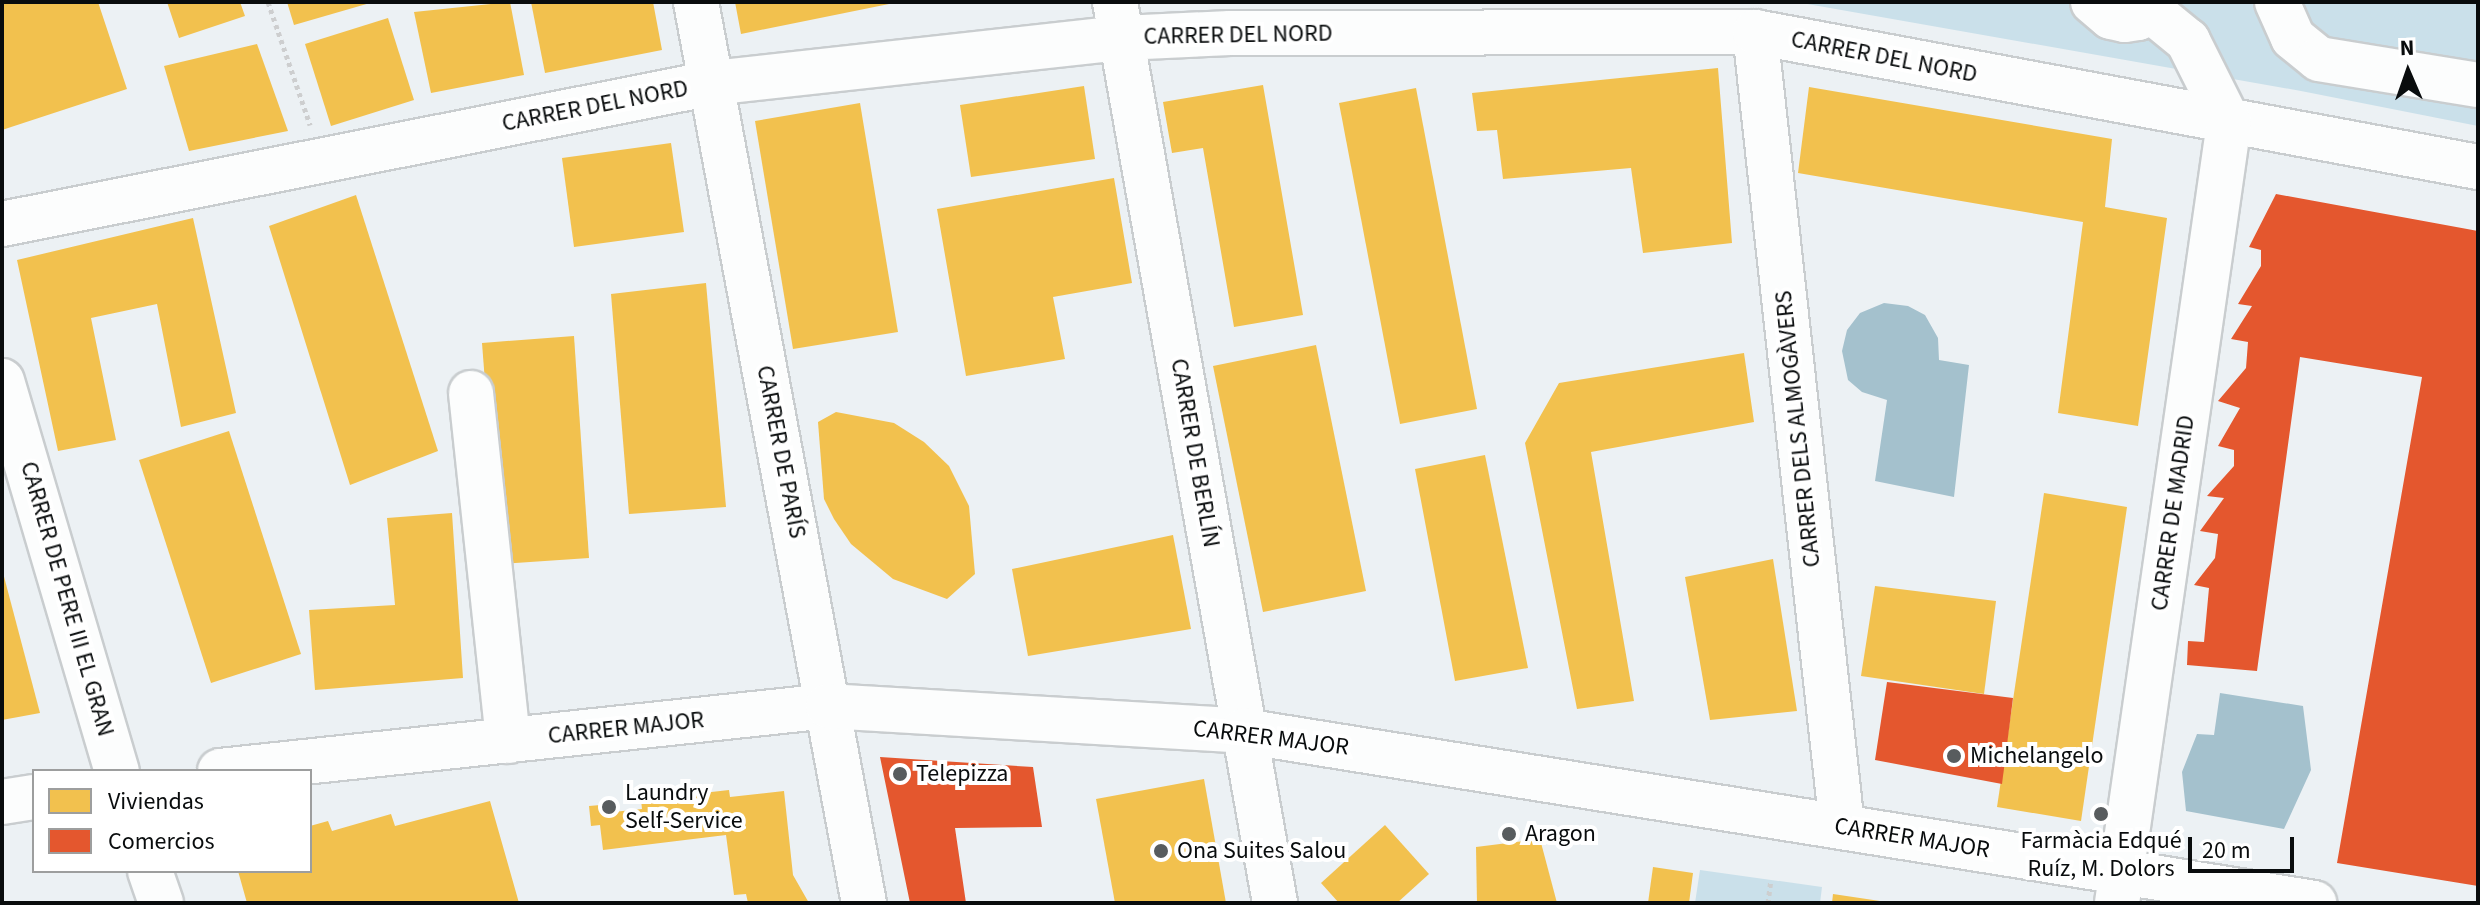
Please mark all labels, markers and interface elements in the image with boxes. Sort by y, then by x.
street label: CARRER DEL NORD [1143,19,1333,51]
street label: CARRER DEL NORD [1789,25,1979,89]
north arrow [2368,32,2448,112]
text: N [2399,32,2415,64]
street label: CARRER DEL NORD [500,74,690,138]
street label: CARRER DELS ALMOGÀVERS [1769,289,1827,569]
street label: CARRER DE BERLÍN [1164,356,1226,550]
street label: CARRER DE PARÍS [750,363,812,541]
street label: CARRER DE MADRID [2145,413,2201,613]
street label: CARRER DE PERE III EL GRAN [14,458,120,740]
street label: CARRER MAJOR [547,705,705,751]
street label: CARRER MAJOR [1191,714,1351,762]
place label: Michelangelo [1970,742,2103,770]
marker: Michelangelo [1945,747,1963,765]
place label: Telepizza [916,760,1008,788]
marker: Telepizza [891,765,909,783]
legend [32,769,312,873]
place label: Laundry Self-Service [625,779,743,835]
text: Viviendas [108,784,204,819]
marker: Laundry Self-Service [600,798,618,816]
marker: Farmàcia Edqué Ruíz, M. Dolors [2092,805,2110,823]
street label: CARRER MAJOR [1832,812,1992,864]
place label: Aragon [1525,820,1596,848]
scale bar [2192,821,2298,871]
text: Comercios [108,824,214,859]
marker: Aragon [1500,825,1518,843]
place label: Farmàcia Edqué Ruíz, M. Dolors [2020,827,2182,883]
text: 20 m [2202,833,2251,868]
place label: Ona Suites Salou [1177,837,1346,865]
marker: Ona Suites Salou [1152,842,1170,860]

